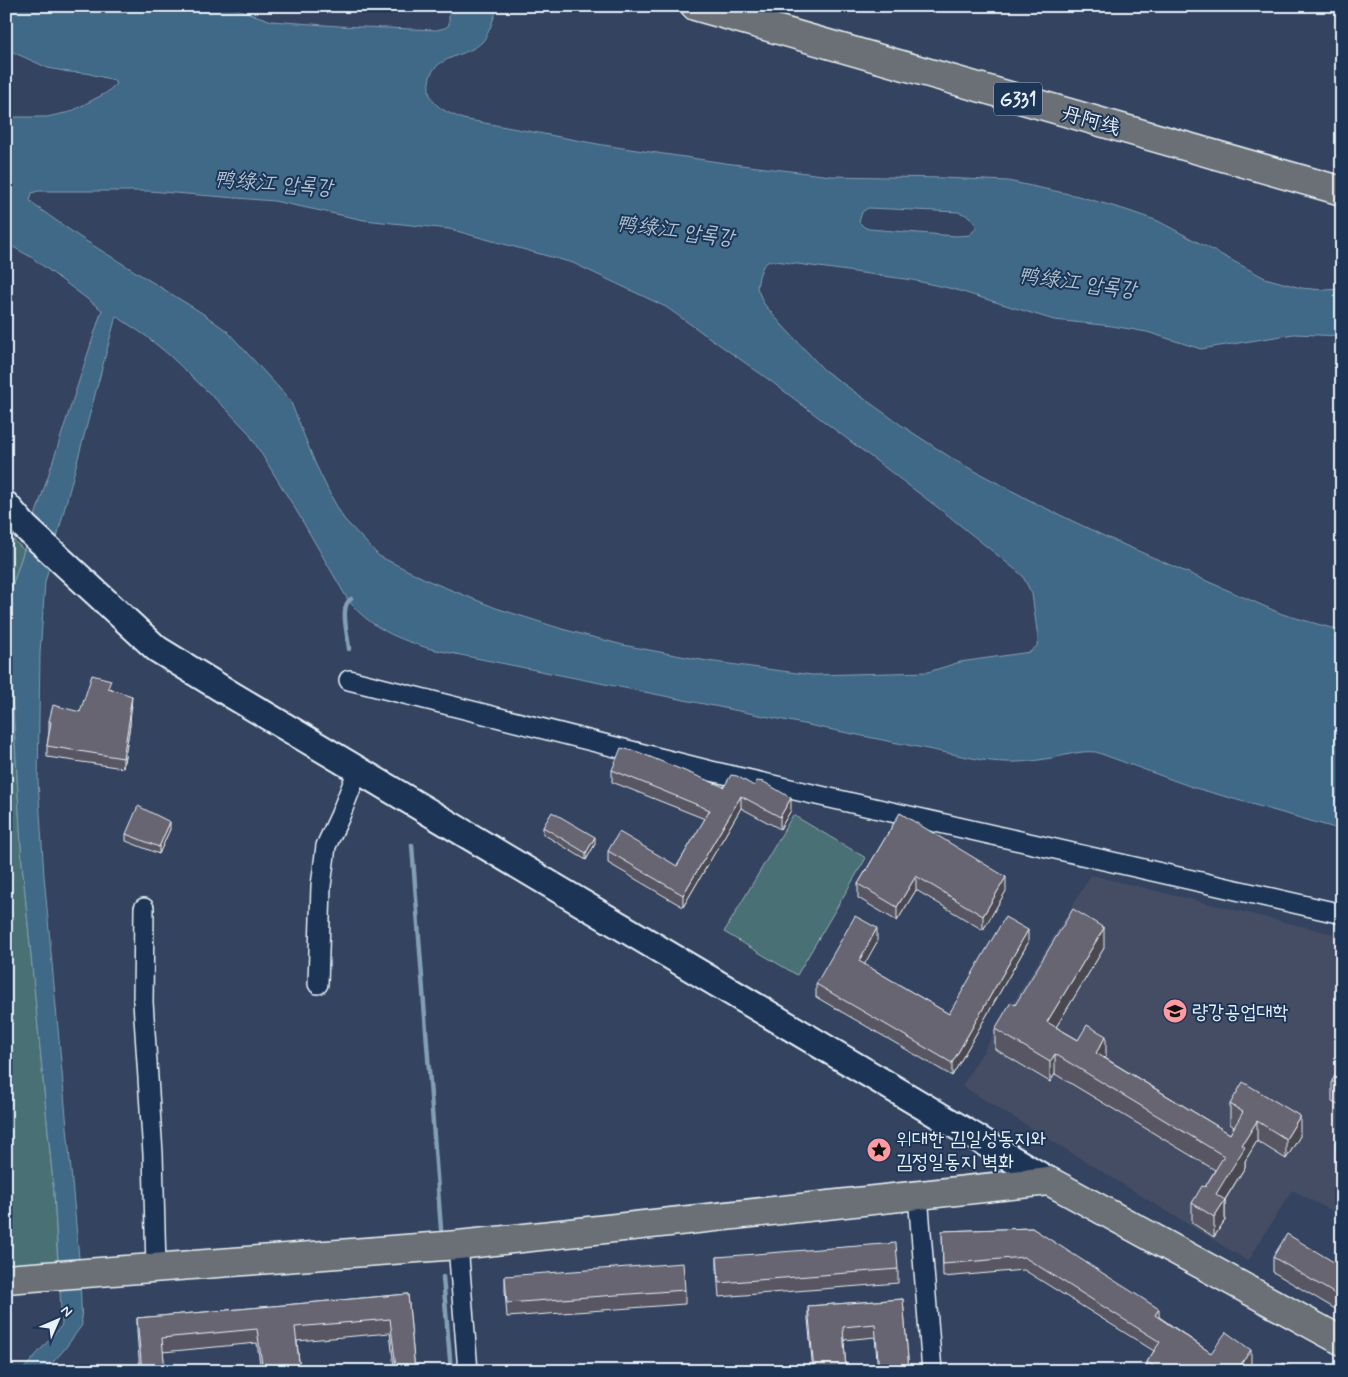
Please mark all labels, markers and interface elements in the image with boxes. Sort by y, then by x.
road number: G331 [994,82,1042,116]
street label: 丹阿线 [1058,100,1123,143]
water label: 鸭绿江 압록강 [212,166,336,202]
water label: 鸭绿江 압록강 [614,210,738,252]
water label: 鸭绿江 압록강 [1016,262,1140,304]
school or university icon: 량강공업대학 [1162,998,1188,1024]
place label: 량강공업대학 [1192,999,1289,1026]
place label: 위대한 김일성동지와 김정일동지 벽화 [896,1126,1046,1176]
place icon: 위대한 김일성동지와 김정일동지 벽화 [866,1137,892,1163]
north arrow [32,1294,82,1344]
text: N [57,1302,76,1321]

